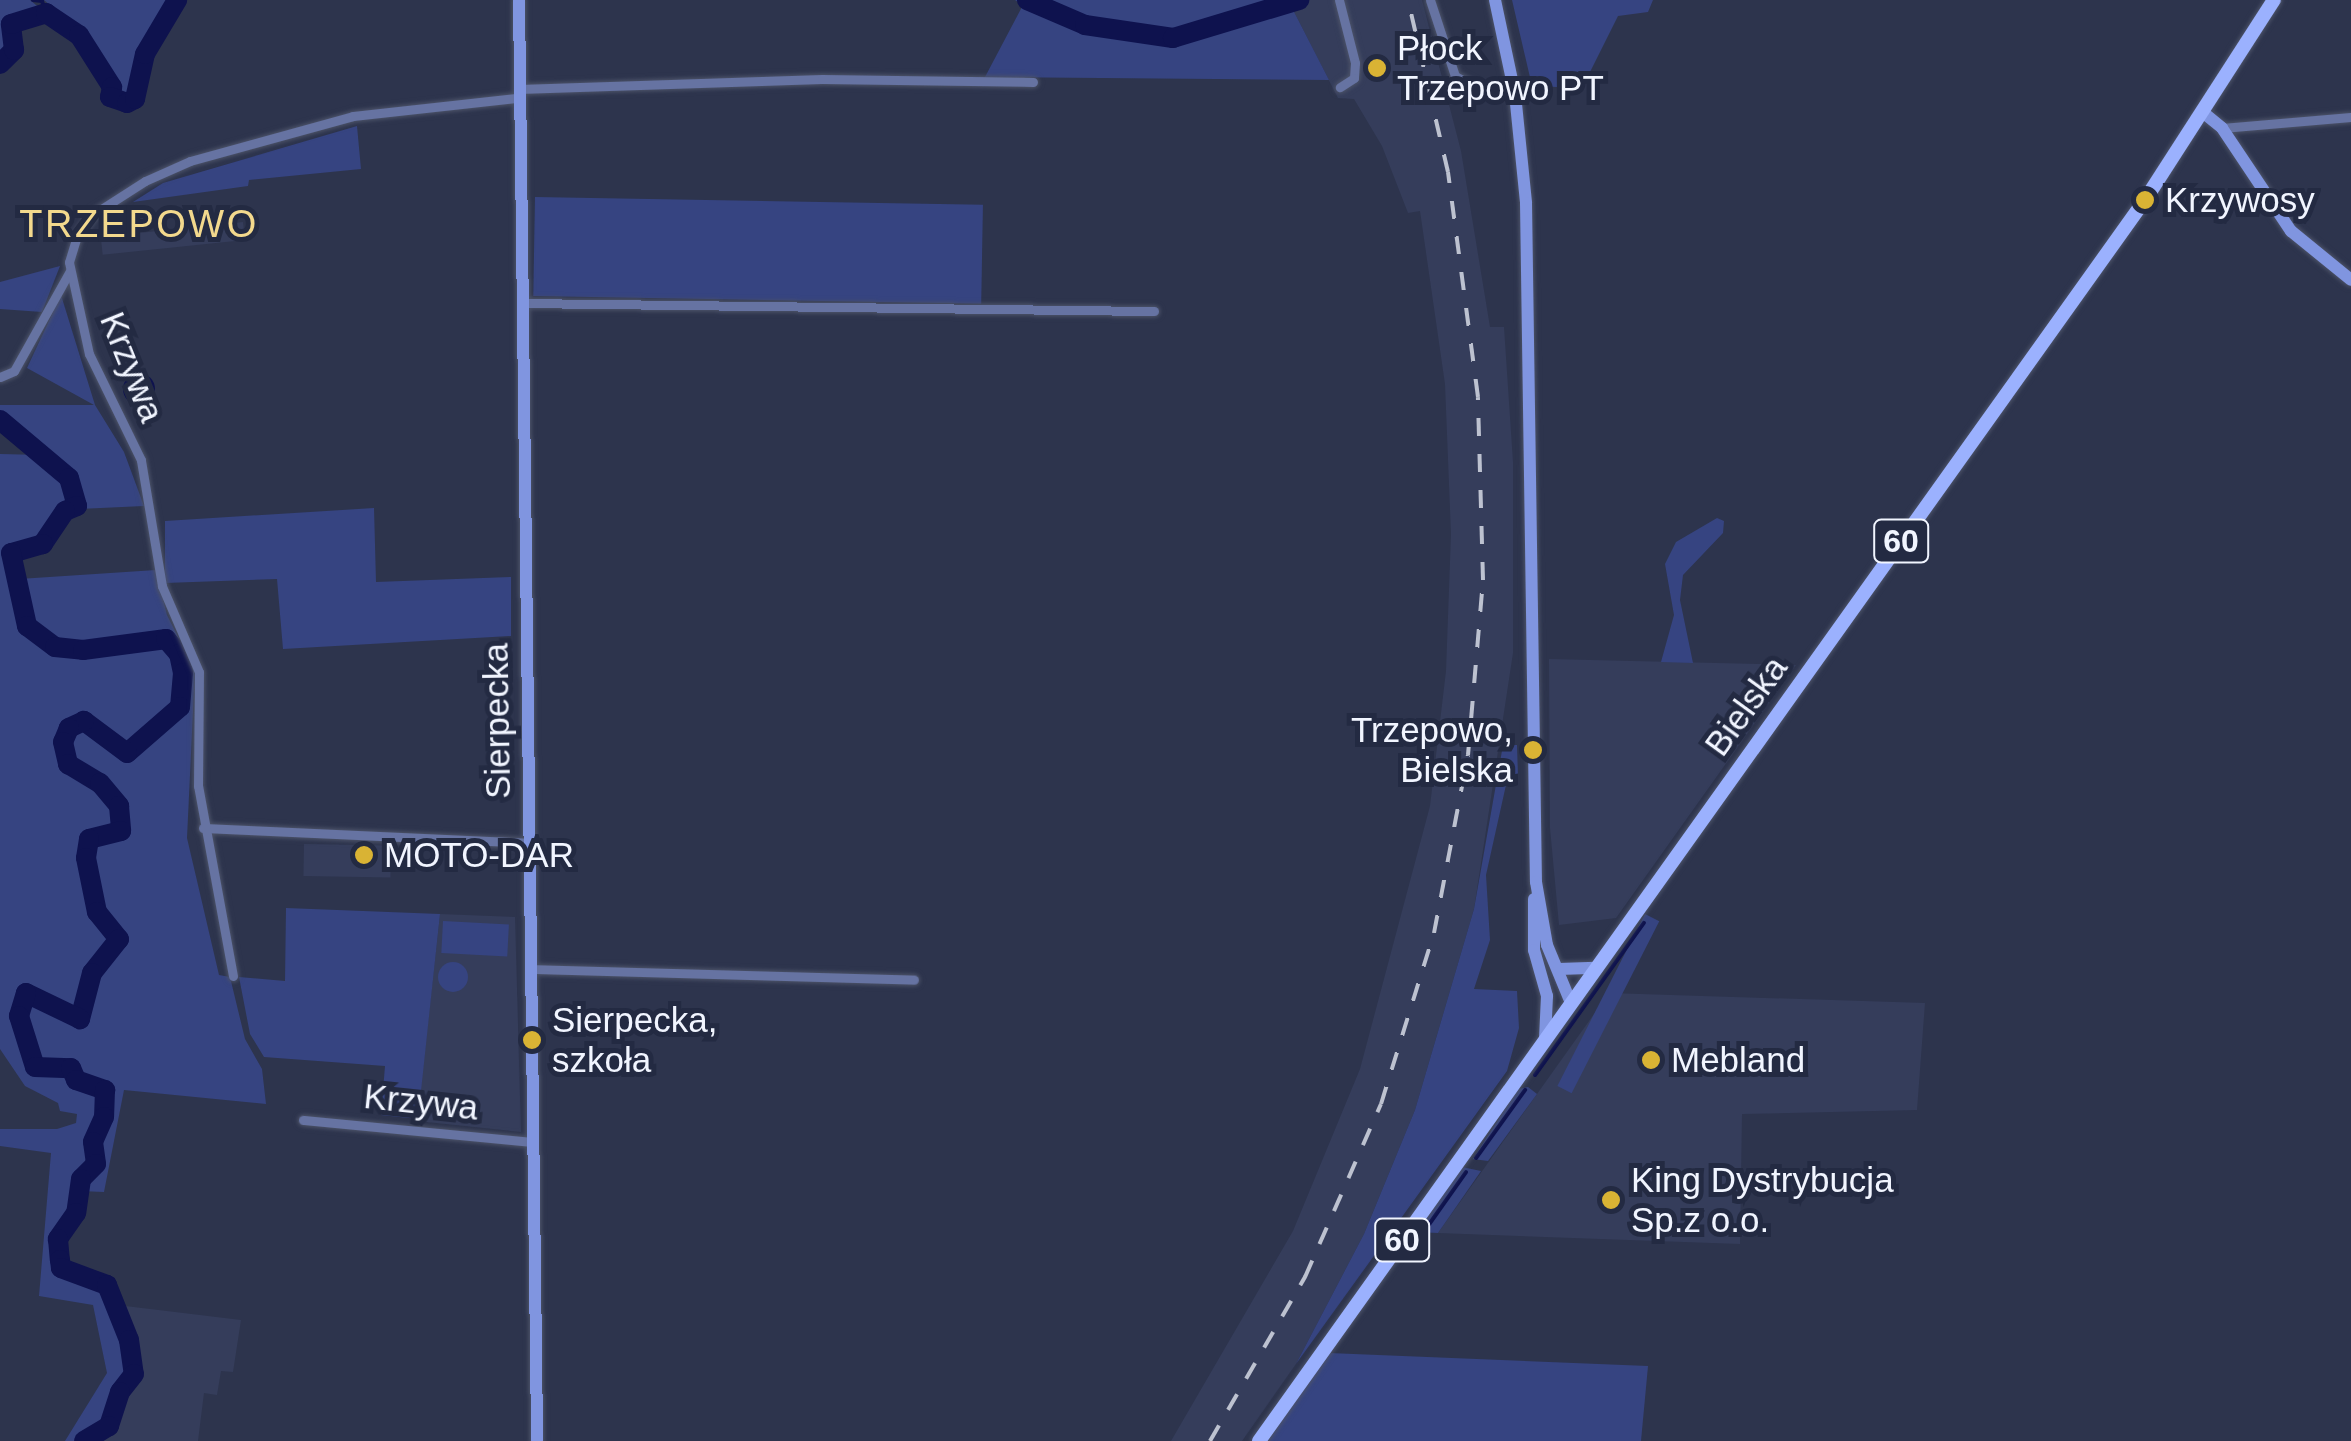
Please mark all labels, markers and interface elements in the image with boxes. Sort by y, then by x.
place label: Płock Trzepowo PT [1397,27,1604,109]
marker: Płock Trzepowo PT [1366,57,1388,79]
place label: Krzywosy [2165,179,2315,221]
marker: Krzywosy [2134,189,2156,211]
district label: TRZEPOWO [19,202,259,248]
street label: Krzywa [91,306,173,428]
road number: 60 [1871,514,1931,568]
street label: Sierpecka [475,643,519,799]
street label: Bielska [1696,648,1796,764]
place label: Trzepowo, Bielska [1351,709,1513,791]
marker: Trzepowo, Bielska [1522,739,1544,761]
place label: MOTO-DAR [384,834,574,876]
marker: MOTO-DAR [353,844,375,866]
place label: Sierpecka, szkoła [552,999,717,1081]
marker: Sierpecka, szkoła [521,1029,543,1051]
place label: Mebland [1671,1039,1805,1081]
marker: Mebland [1640,1049,1662,1071]
street label: Krzywa [362,1075,480,1129]
place label: King Dystrybucja Sp.z o.o. [1631,1159,1894,1241]
marker: King Dystrybucja Sp.z o.o. [1600,1189,1622,1211]
road number: 60 [1372,1213,1432,1267]

